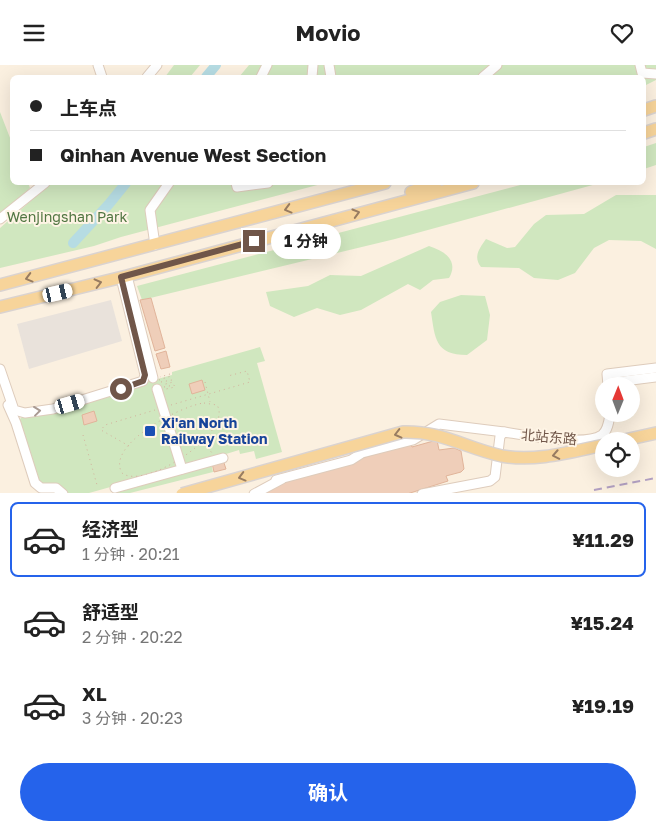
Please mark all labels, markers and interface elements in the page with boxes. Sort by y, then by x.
icon: menu [20,19,48,47]
text: Movio [296,19,360,46]
icon: heart [608,19,636,47]
text: 上车点 [60,96,117,119]
text: Qinhan Avenue West Section [60,143,326,166]
one-way arrow [283,203,292,214]
park label: Wenjingshan Park [7,208,127,225]
one-way arrow [352,208,360,218]
callout: 1 分钟 [272,223,342,259]
route end [243,230,265,252]
text: 1 分钟 [284,231,328,251]
one-way arrow [26,272,34,282]
one-way arrow [94,278,103,289]
car [41,282,74,304]
north arrow [595,377,640,423]
map controls [595,377,640,477]
route start [110,378,132,400]
car [53,393,86,415]
one-way arrow [33,406,41,417]
place label: Xi'an North Railway Station [161,414,267,447]
marker: Xi'an North Railway Station [143,424,157,438]
street label: 北站东路 [520,426,578,447]
one-way arrow [394,428,403,439]
button: locate [595,432,640,477]
one-way arrow [552,449,561,460]
one-way arrow [237,471,246,482]
icon: car [22,517,67,562]
text: 经济型 [82,517,139,540]
text: ¥11.29 [572,528,634,551]
text: 1 分钟 · 20:21 [82,544,180,564]
icon: car [22,600,67,645]
text: 舒适型 [82,600,139,623]
text: ¥15.24 [571,611,634,634]
text: 2 分钟 · 20:22 [82,627,183,647]
text: XL [82,682,107,705]
icon: car [22,683,67,728]
text: ¥19.19 [572,694,634,717]
text: 3 分钟 · 20:23 [82,708,183,728]
button: 确认 [20,763,636,821]

